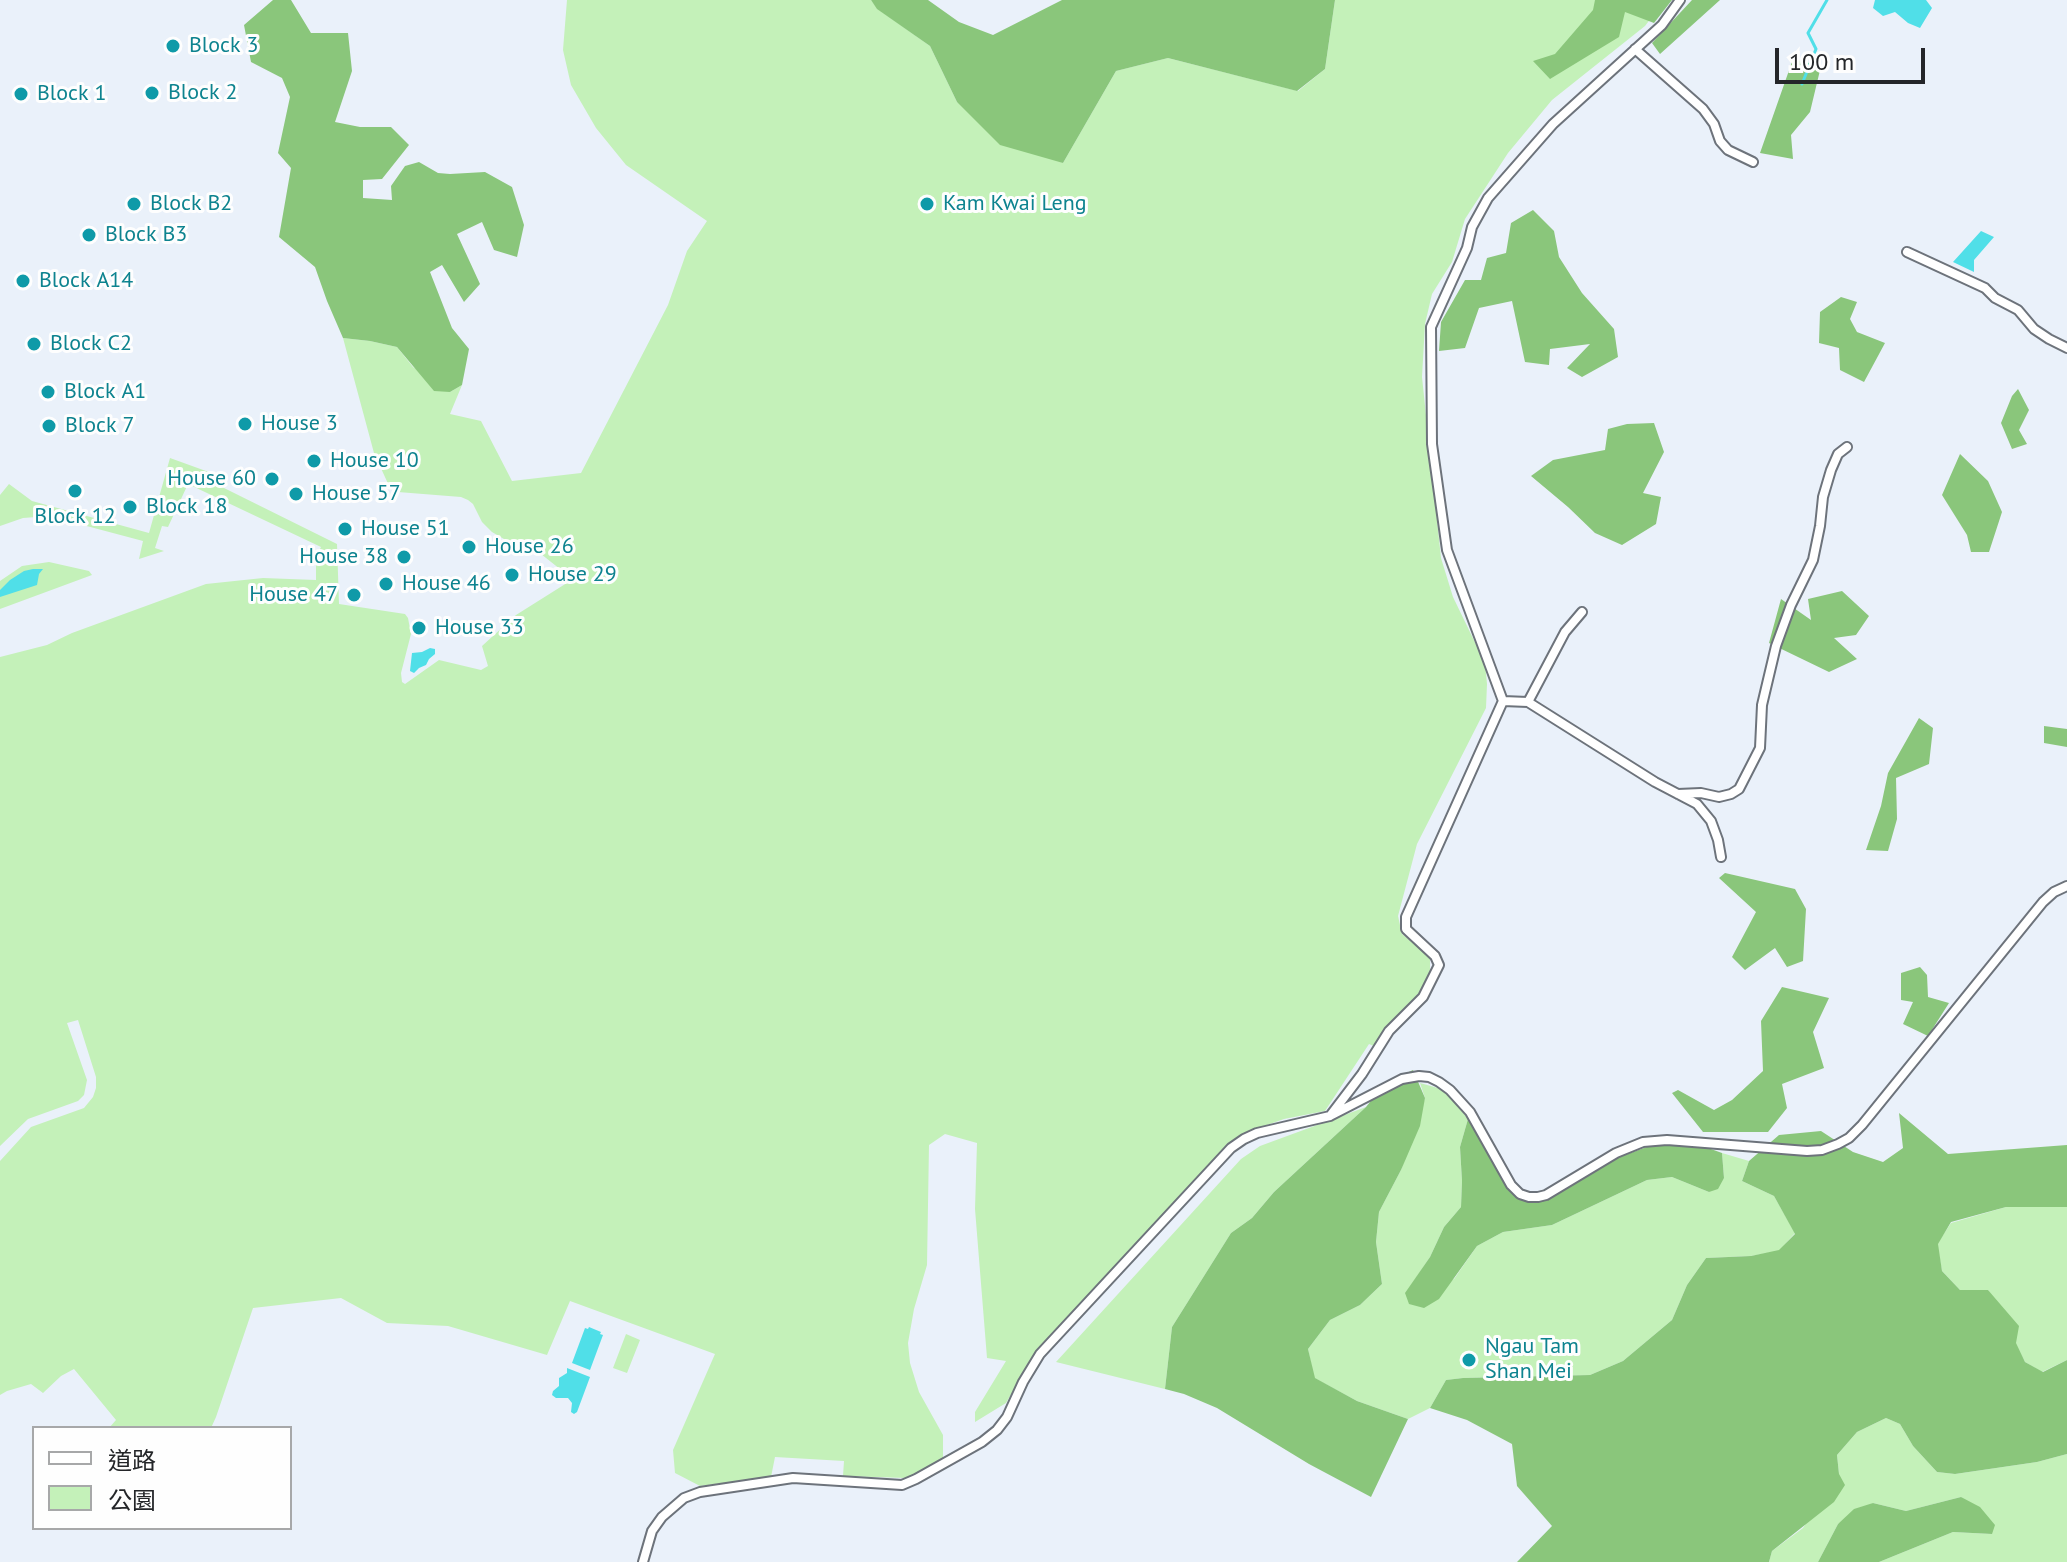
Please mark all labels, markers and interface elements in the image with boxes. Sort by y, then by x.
scale bar [1779,32,1929,82]
place label: Block 3 [189,33,258,59]
marker: Block 3 [164,37,182,55]
text: 100 m [1789,46,1854,77]
place label: Block 2 [168,80,237,106]
place label: Block 1 [37,81,106,107]
marker: Block 2 [143,84,161,102]
marker: Block 1 [12,85,30,103]
place label: Block B2 [150,191,232,217]
place label: Kam Kwai Leng [943,191,1087,217]
marker: Block B2 [125,195,143,213]
marker: Kam Kwai Leng [918,195,936,213]
place label: Block B3 [105,222,187,248]
marker: Block B3 [80,226,98,244]
place label: Block A14 [39,268,133,294]
marker: Block A14 [14,272,32,290]
place label: Block C2 [50,331,132,357]
marker: Block C2 [25,335,43,353]
place label: Block A1 [64,379,146,405]
marker: Block A1 [39,383,57,401]
place label: House 3 [261,411,338,437]
place label: Block 7 [65,413,134,439]
marker: House 3 [236,415,254,433]
marker: Block 7 [40,417,58,435]
place label: House 10 [330,448,419,474]
marker: House 10 [305,452,323,470]
place label: House 60 [167,466,256,492]
marker: House 60 [263,470,281,488]
place label: House 57 [312,481,401,507]
marker: Block 12 [66,482,84,500]
marker: House 57 [287,485,305,503]
place label: Block 18 [146,494,227,520]
marker: Block 18 [121,498,139,516]
place label: Block 12 [34,504,116,530]
place label: House 51 [361,516,450,542]
marker: House 51 [336,520,354,538]
place label: House 26 [485,534,574,560]
marker: House 26 [460,538,478,556]
place label: House 38 [299,544,388,570]
marker: House 38 [395,548,413,566]
place label: House 29 [528,562,617,588]
marker: House 29 [503,566,521,584]
place label: House 46 [402,571,491,597]
marker: House 46 [377,575,395,593]
place label: House 47 [249,582,338,608]
marker: House 47 [345,586,363,604]
place label: House 33 [435,615,524,641]
marker: House 33 [410,619,428,637]
place label: Ngau Tam Shan Mei [1485,1334,1579,1386]
marker: Ngau Tam Shan Mei [1460,1351,1478,1369]
legend [32,1426,292,1530]
text: 道路 [108,1445,156,1476]
text: 公園 [108,1485,156,1516]

